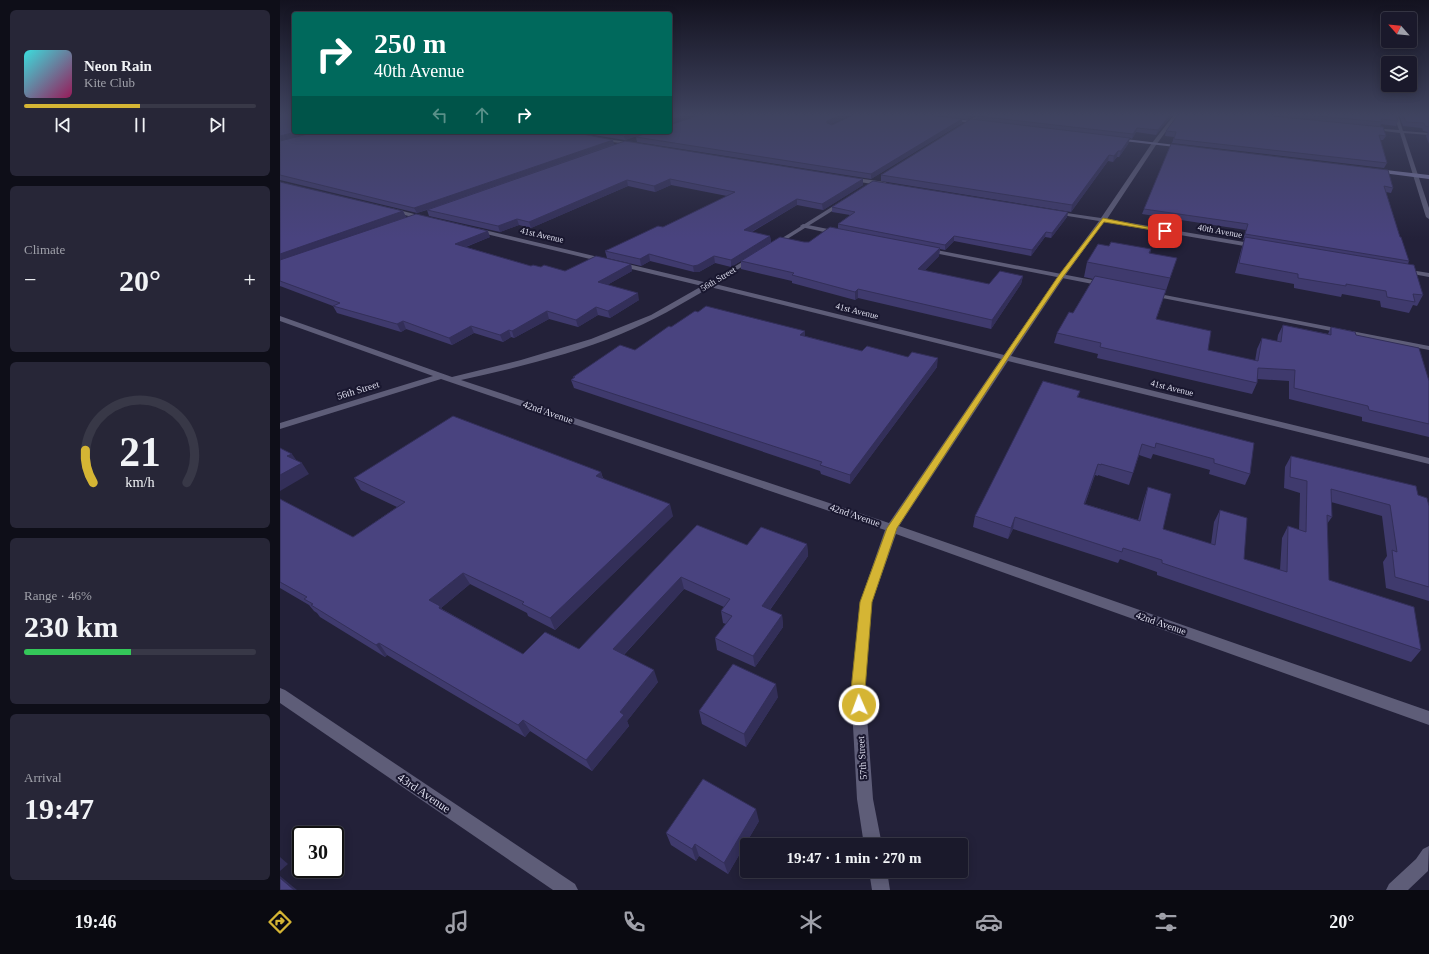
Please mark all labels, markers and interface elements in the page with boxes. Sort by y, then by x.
north arrow [1381,12,1417,48]
map controls [1381,12,1417,92]
icon: right [308,28,360,80]
text: 250 m [374,28,446,59]
button: layers [1381,56,1417,92]
text: Neon Rain [84,58,152,74]
text: 40th Avenue [374,61,464,81]
text: Kite Club [84,75,135,90]
icon: left [429,104,451,126]
icon: ahead [471,104,493,126]
icon: right [513,104,535,126]
icon: previous [52,114,74,136]
icon: pause [129,114,151,136]
icon: next [206,114,228,136]
pin [1148,214,1182,248]
icon: arrive [1154,220,1176,242]
street label: 40th Avenue [1197,222,1243,240]
street label: 41st Avenue [519,225,565,245]
text: Climate [24,242,65,257]
text: 20° [119,264,161,297]
street label: 56th Street [699,264,738,293]
text: − [24,267,36,292]
text: + [244,267,256,292]
street label: 41st Avenue [834,301,880,321]
street label: 56th Street [336,378,381,402]
street label: 41st Avenue [1149,378,1195,398]
street label: 42nd Avenue [521,398,575,426]
text: 21 [119,429,161,475]
text: km/h [125,474,155,490]
street label: 42nd Avenue [828,501,882,529]
text: Range · 46% [24,588,92,603]
street label: 42nd Avenue [1134,609,1188,637]
text: 230 km [24,610,118,643]
position arrow [838,684,880,726]
street label: 57th Street [855,736,869,780]
text: Arrival [24,770,62,785]
street label: 43rd Avenue [395,770,453,816]
text: 19:47 [24,792,94,825]
speed limit sign: 30 [292,826,344,878]
text: 19:47 · 1 min · 270 m [787,850,922,866]
icon: directions [266,908,294,936]
icon: music [443,908,471,936]
icon: phone [620,908,648,936]
icon: climate [797,908,825,936]
icon: car [975,908,1003,936]
icon: filters [1152,908,1180,936]
text: 19:46 [75,912,117,932]
text: 20° [1329,912,1354,932]

